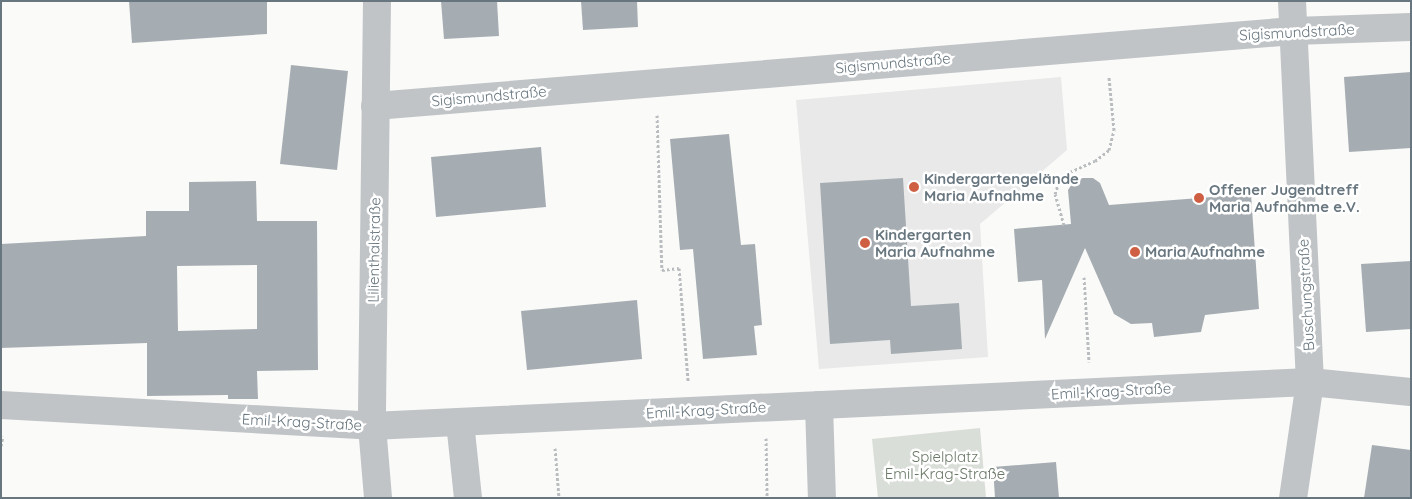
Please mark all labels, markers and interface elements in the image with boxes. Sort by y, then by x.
street label: Sigismundstraße [1239,20,1355,44]
street label: Sigismundstraße [835,49,951,77]
street label: Sigismundstraße [431,82,547,110]
place label: Kindergartengelände Maria Aufnahme [924,169,1079,204]
place label: Offener Jugendtreff Maria Aufnahme e.V. [1209,180,1360,215]
marker: Kindergartengelände Maria Aufnahme [908,181,920,193]
marker: Offener Jugendtreff Maria Aufnahme e.V. [1193,192,1205,204]
street label: Lilienthalstraße [364,197,384,303]
place label: Kindergarten Maria Aufnahme [875,225,995,260]
marker: Kindergarten Maria Aufnahme [859,237,871,249]
street label: Buschungstraße [1294,238,1318,352]
place label: Maria Aufnahme [1145,243,1265,261]
marker: Maria Aufnahme [1129,246,1141,258]
street label: Emil-Krag-Straße [1050,379,1172,403]
street label: Emil-Krag-Straße [645,398,767,422]
street label: Emil-Krag-Straße [241,410,363,434]
park label: Spielplatz Emil-Krag-Straße [885,447,1005,482]

